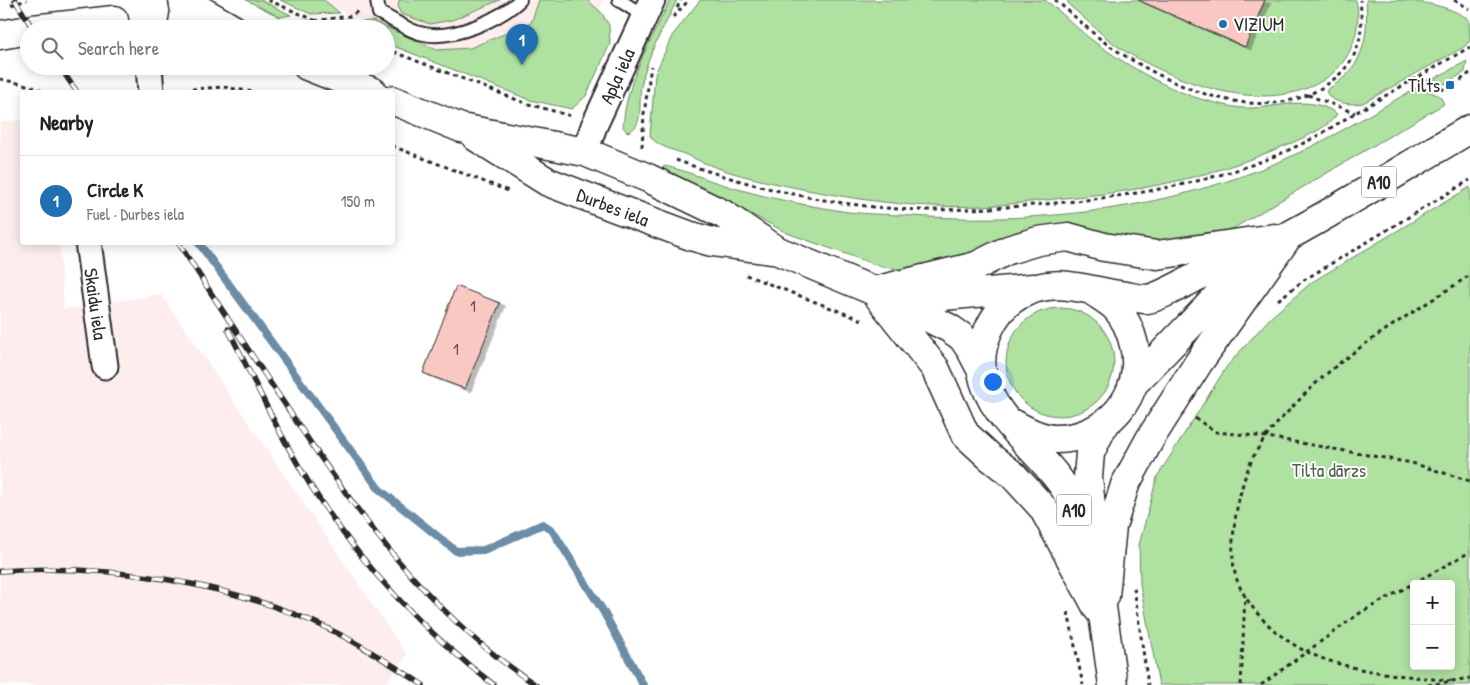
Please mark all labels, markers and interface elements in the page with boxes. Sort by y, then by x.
place label: VIZIUM [1233,11,1284,37]
marker: VIZIUM [1217,18,1229,30]
search box [20,20,395,75]
pin: 1 [506,24,538,65]
icon: search [38,34,66,62]
text: Search here [78,35,159,61]
street label: Apļa iela [593,43,641,108]
place label: Tilts [1408,72,1440,98]
marker: Tilts [1444,79,1456,91]
text: Nearby [40,108,93,137]
road number: A10 [1362,166,1396,198]
text: Circle K [87,177,143,203]
street label: Durbes iela [573,181,653,233]
text: 1 [53,190,59,212]
text: 150 m [341,190,375,212]
text: Fuel · Durbes iela [87,203,184,225]
street label: Skaidu iela [78,267,114,342]
house number: 1 [470,295,476,317]
house number: 1 [453,338,459,360]
your location [980,369,1006,395]
park label: Tilta dārzs [1292,457,1366,483]
road number: A10 [1056,494,1092,526]
map controls [1410,580,1455,670]
button: + [1410,580,1455,625]
button: − [1410,625,1455,670]

